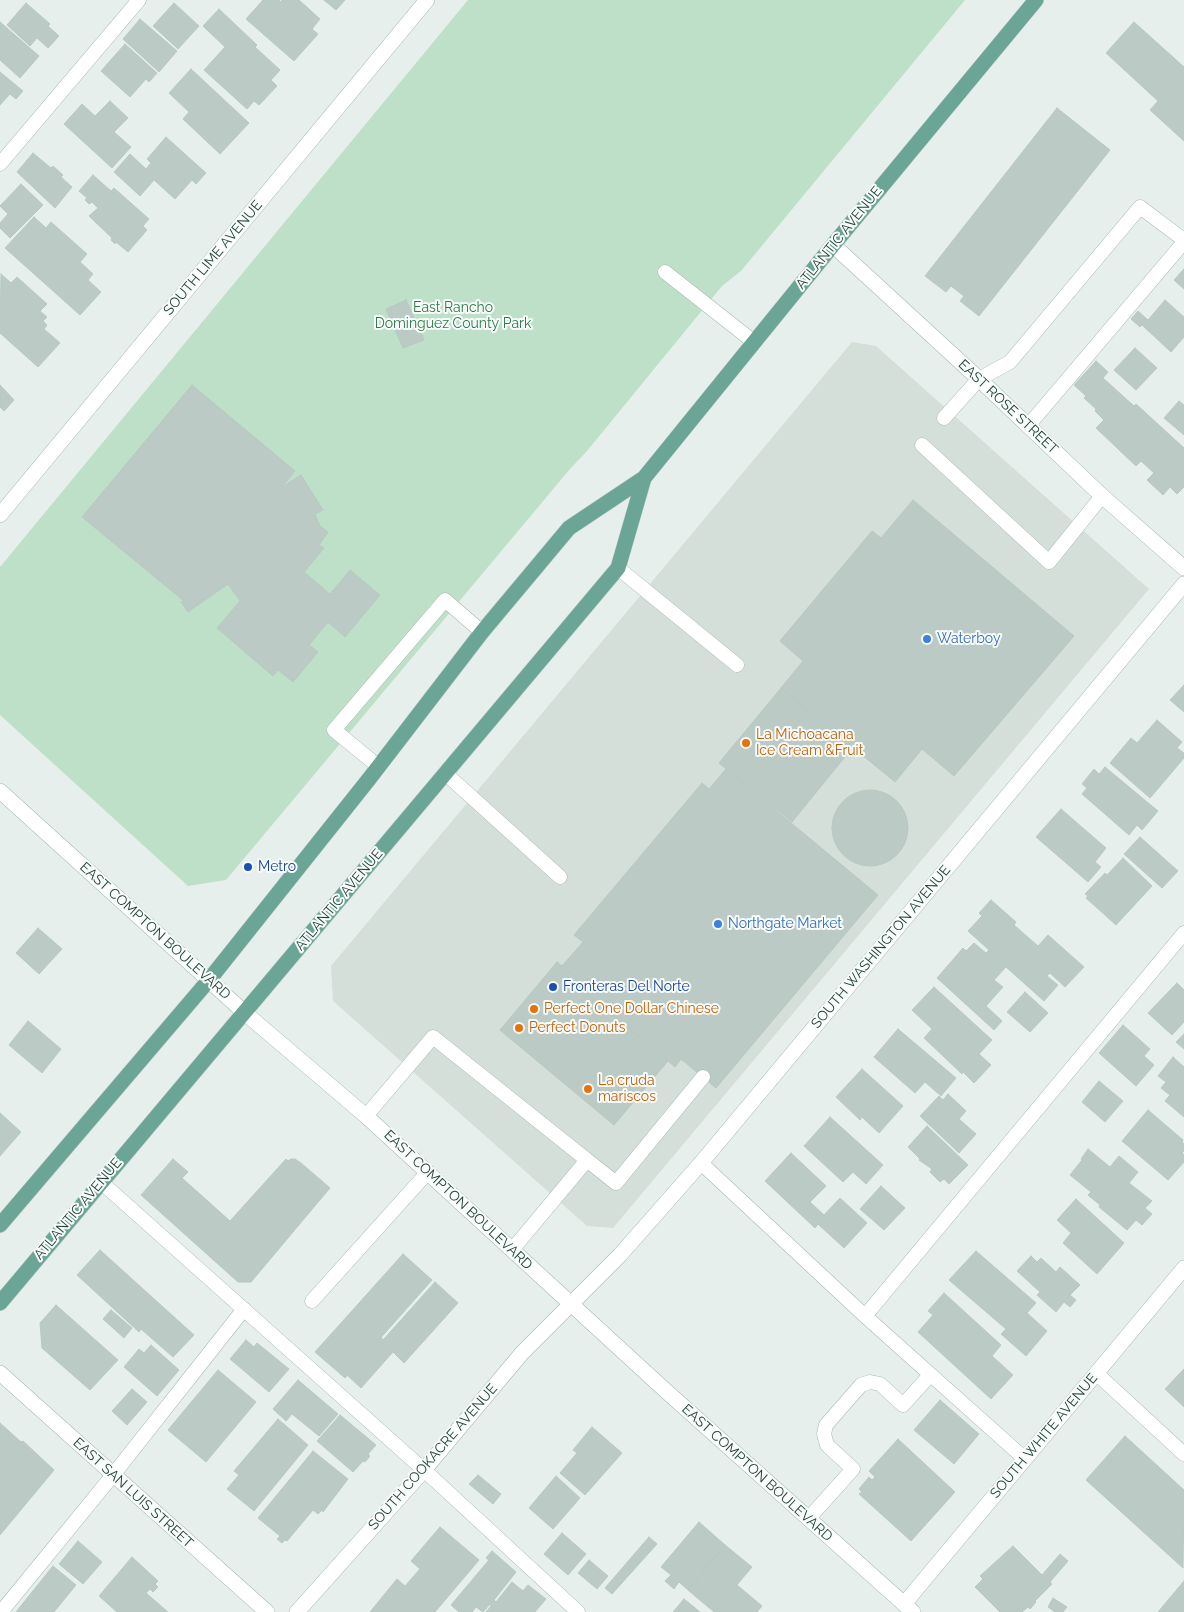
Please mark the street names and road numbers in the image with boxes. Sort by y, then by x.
street label: ATLANTIC AVENUE [792,183,886,293]
street label: SOUTH LIME AVENUE [160,197,266,319]
street label: EAST ROSE STREET [955,356,1061,458]
street label: ATLANTIC AVENUE [292,846,386,954]
street label: EAST COMPTON BOULEVARD [76,859,234,1003]
street label: SOUTH WASHINGTON AVENUE [808,862,954,1032]
street label: EAST COMPTON BOULEVARD [380,1127,536,1273]
street label: ATLANTIC AVENUE [31,1155,125,1263]
street label: SOUTH WHITE AVENUE [987,1370,1101,1502]
street label: SOUTH COOKACRE AVENUE [365,1381,501,1533]
street label: EAST COMPTON BOULEVARD [678,1401,836,1545]
street label: EAST SAN LUIS STREET [69,1435,197,1551]

